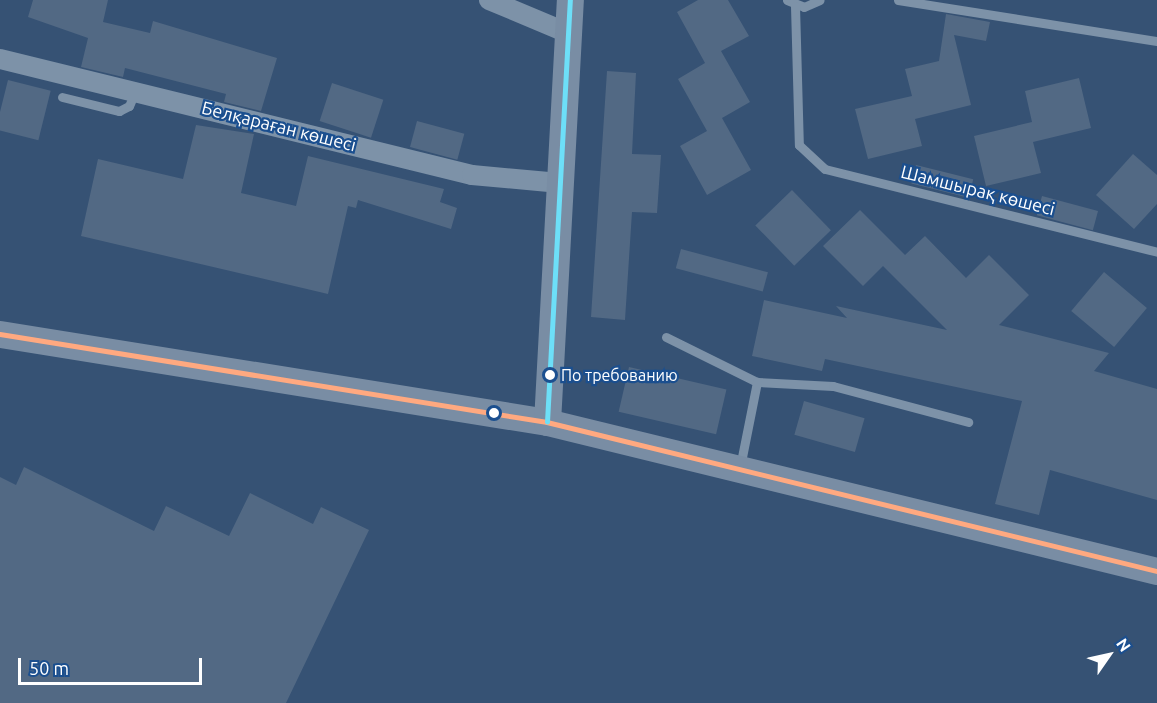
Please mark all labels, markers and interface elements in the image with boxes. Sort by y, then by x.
street label: Белқараған көшесі [200,96,358,156]
street label: Шамшырақ көшесі [899,160,1057,220]
place label: По требованию [561,365,678,385]
marker: По требованию [544,369,556,381]
unlabelled marker [488,407,500,419]
north arrow [1079,625,1139,685]
text: N [1113,635,1135,655]
scale bar [21,646,206,684]
text: 50 m [29,658,69,678]

